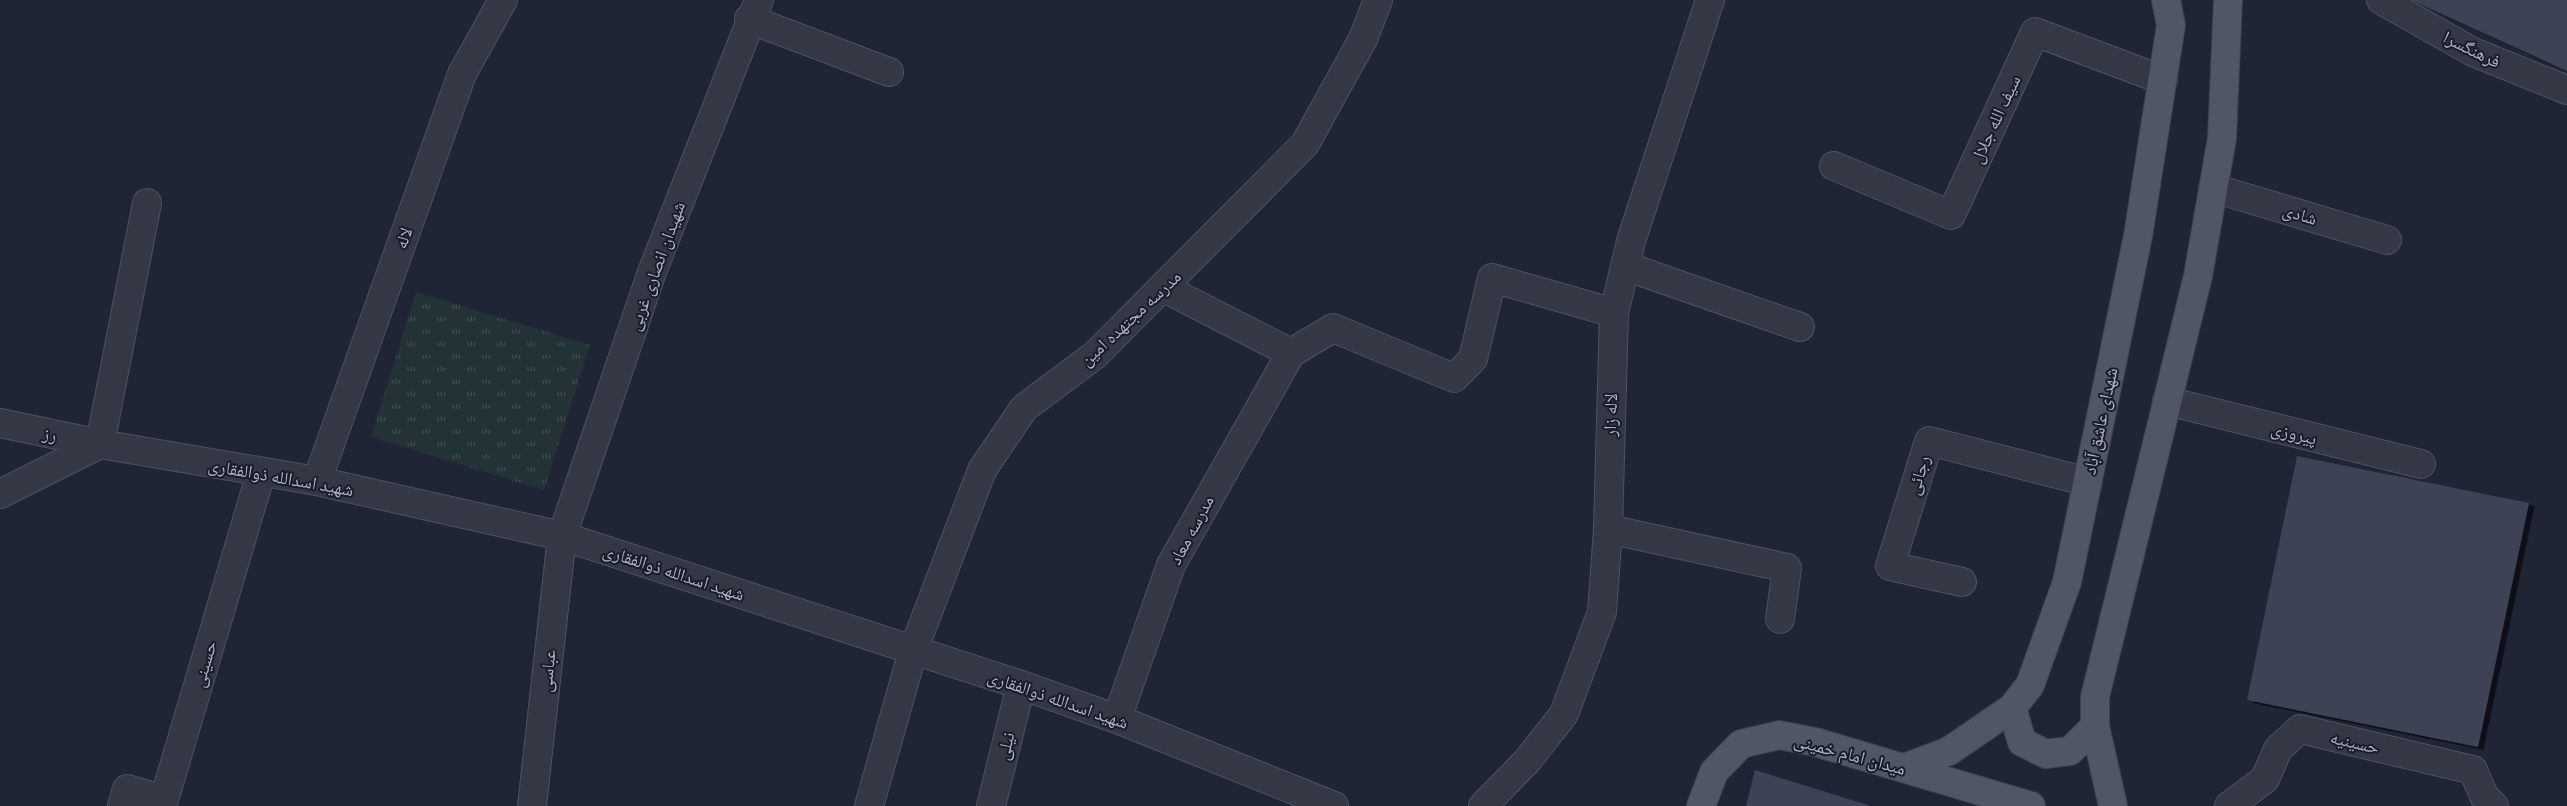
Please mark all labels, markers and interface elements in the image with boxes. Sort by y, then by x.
street label: فرهنگسرا [2439,23,2505,75]
street label: سیف الله جلال [1963,70,2027,168]
street label: شادی [2279,196,2321,232]
street label: شهیدان انصاری غربی [620,197,692,335]
street label: لاله [387,223,419,253]
street label: مدرسه مجتهده امین [1073,264,1187,372]
street label: شهدای عاشق آباد [2075,365,2125,477]
street label: لاله زار [1596,393,1624,438]
street label: پیروزی [2268,414,2320,452]
street label: رز [39,419,60,449]
street label: شهید اسدالله ذوالفقاری [206,451,356,503]
street label: رجائی [1899,452,1937,498]
street label: مدرسه معاد [1161,490,1221,570]
street label: شهید اسدالله ذوالفقاری [600,536,748,608]
street label: حسینی [184,637,224,691]
street label: عباسی [531,648,563,694]
street label: شهید اسدالله ذوالفقاری [984,662,1132,736]
street label: حسینیه [2328,723,2382,761]
street label: میدان امام خمینی [1791,726,1909,782]
street label: نیلی [988,729,1022,763]

